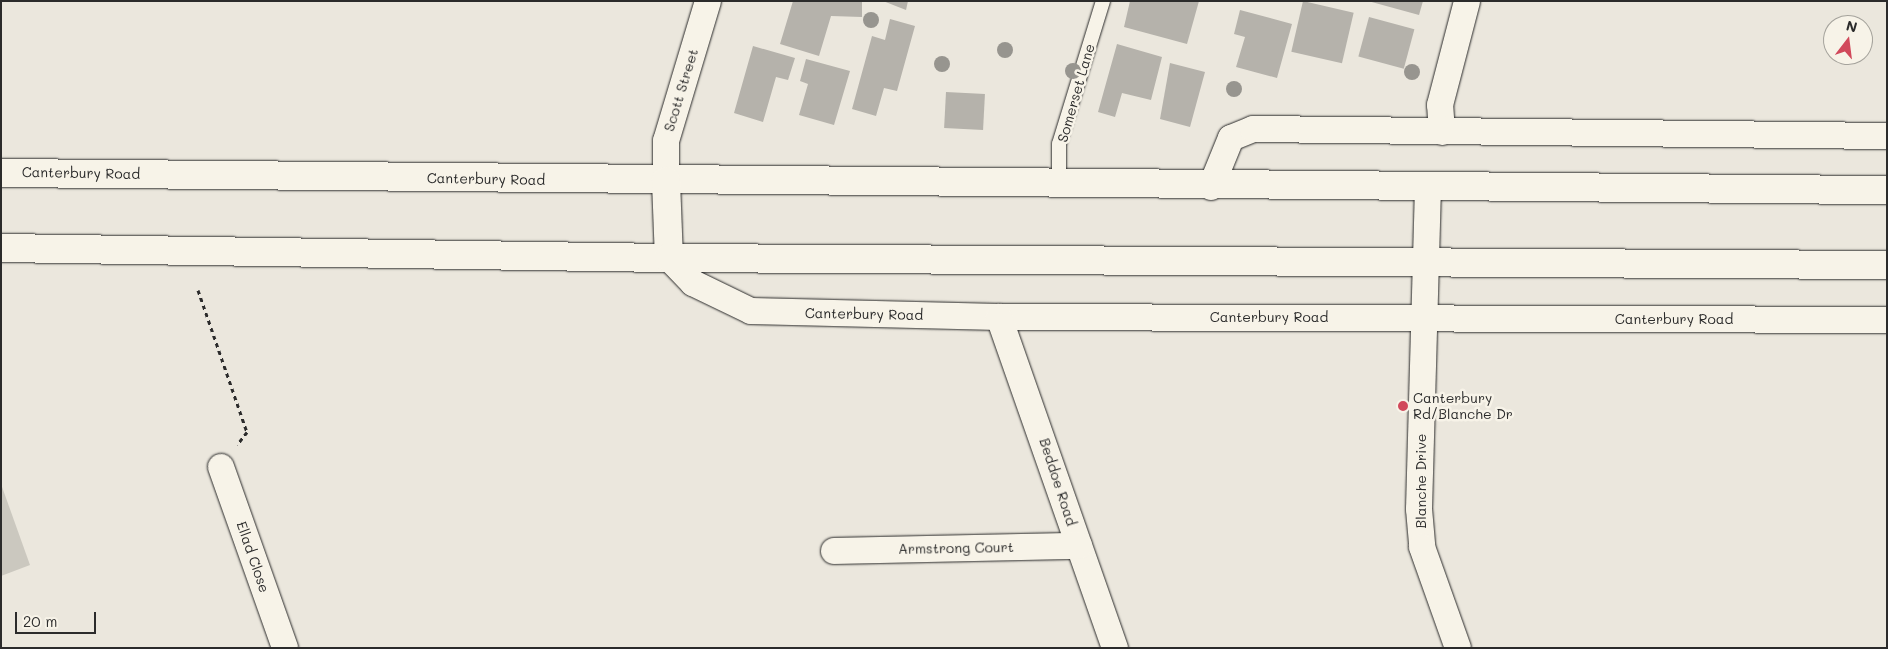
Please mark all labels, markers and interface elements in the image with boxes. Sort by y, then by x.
north arrow [1823,15,1873,65]
text: N [1844,15,1859,37]
street label: Somerset Lane [1054,42,1098,144]
street label: Scott Street [660,47,702,133]
street label: Canterbury Road [22,164,140,182]
street label: Canterbury Road [427,170,545,188]
street label: Canterbury Road [805,305,923,323]
street label: Canterbury Road [1210,309,1328,325]
street label: Canterbury Road [1615,311,1733,327]
place label: Canterbury Rd/Blanche Dr [1413,390,1513,422]
marker: Canterbury Rd/Blanche Dr [1397,400,1409,412]
street label: Blanche Drive [1413,434,1429,528]
street label: Beddoe Road [1036,436,1080,528]
street label: Ellad Close [233,519,273,595]
street label: Armstrong Court [898,539,1014,557]
scale bar [18,602,99,634]
text: 20 m [23,611,57,631]

